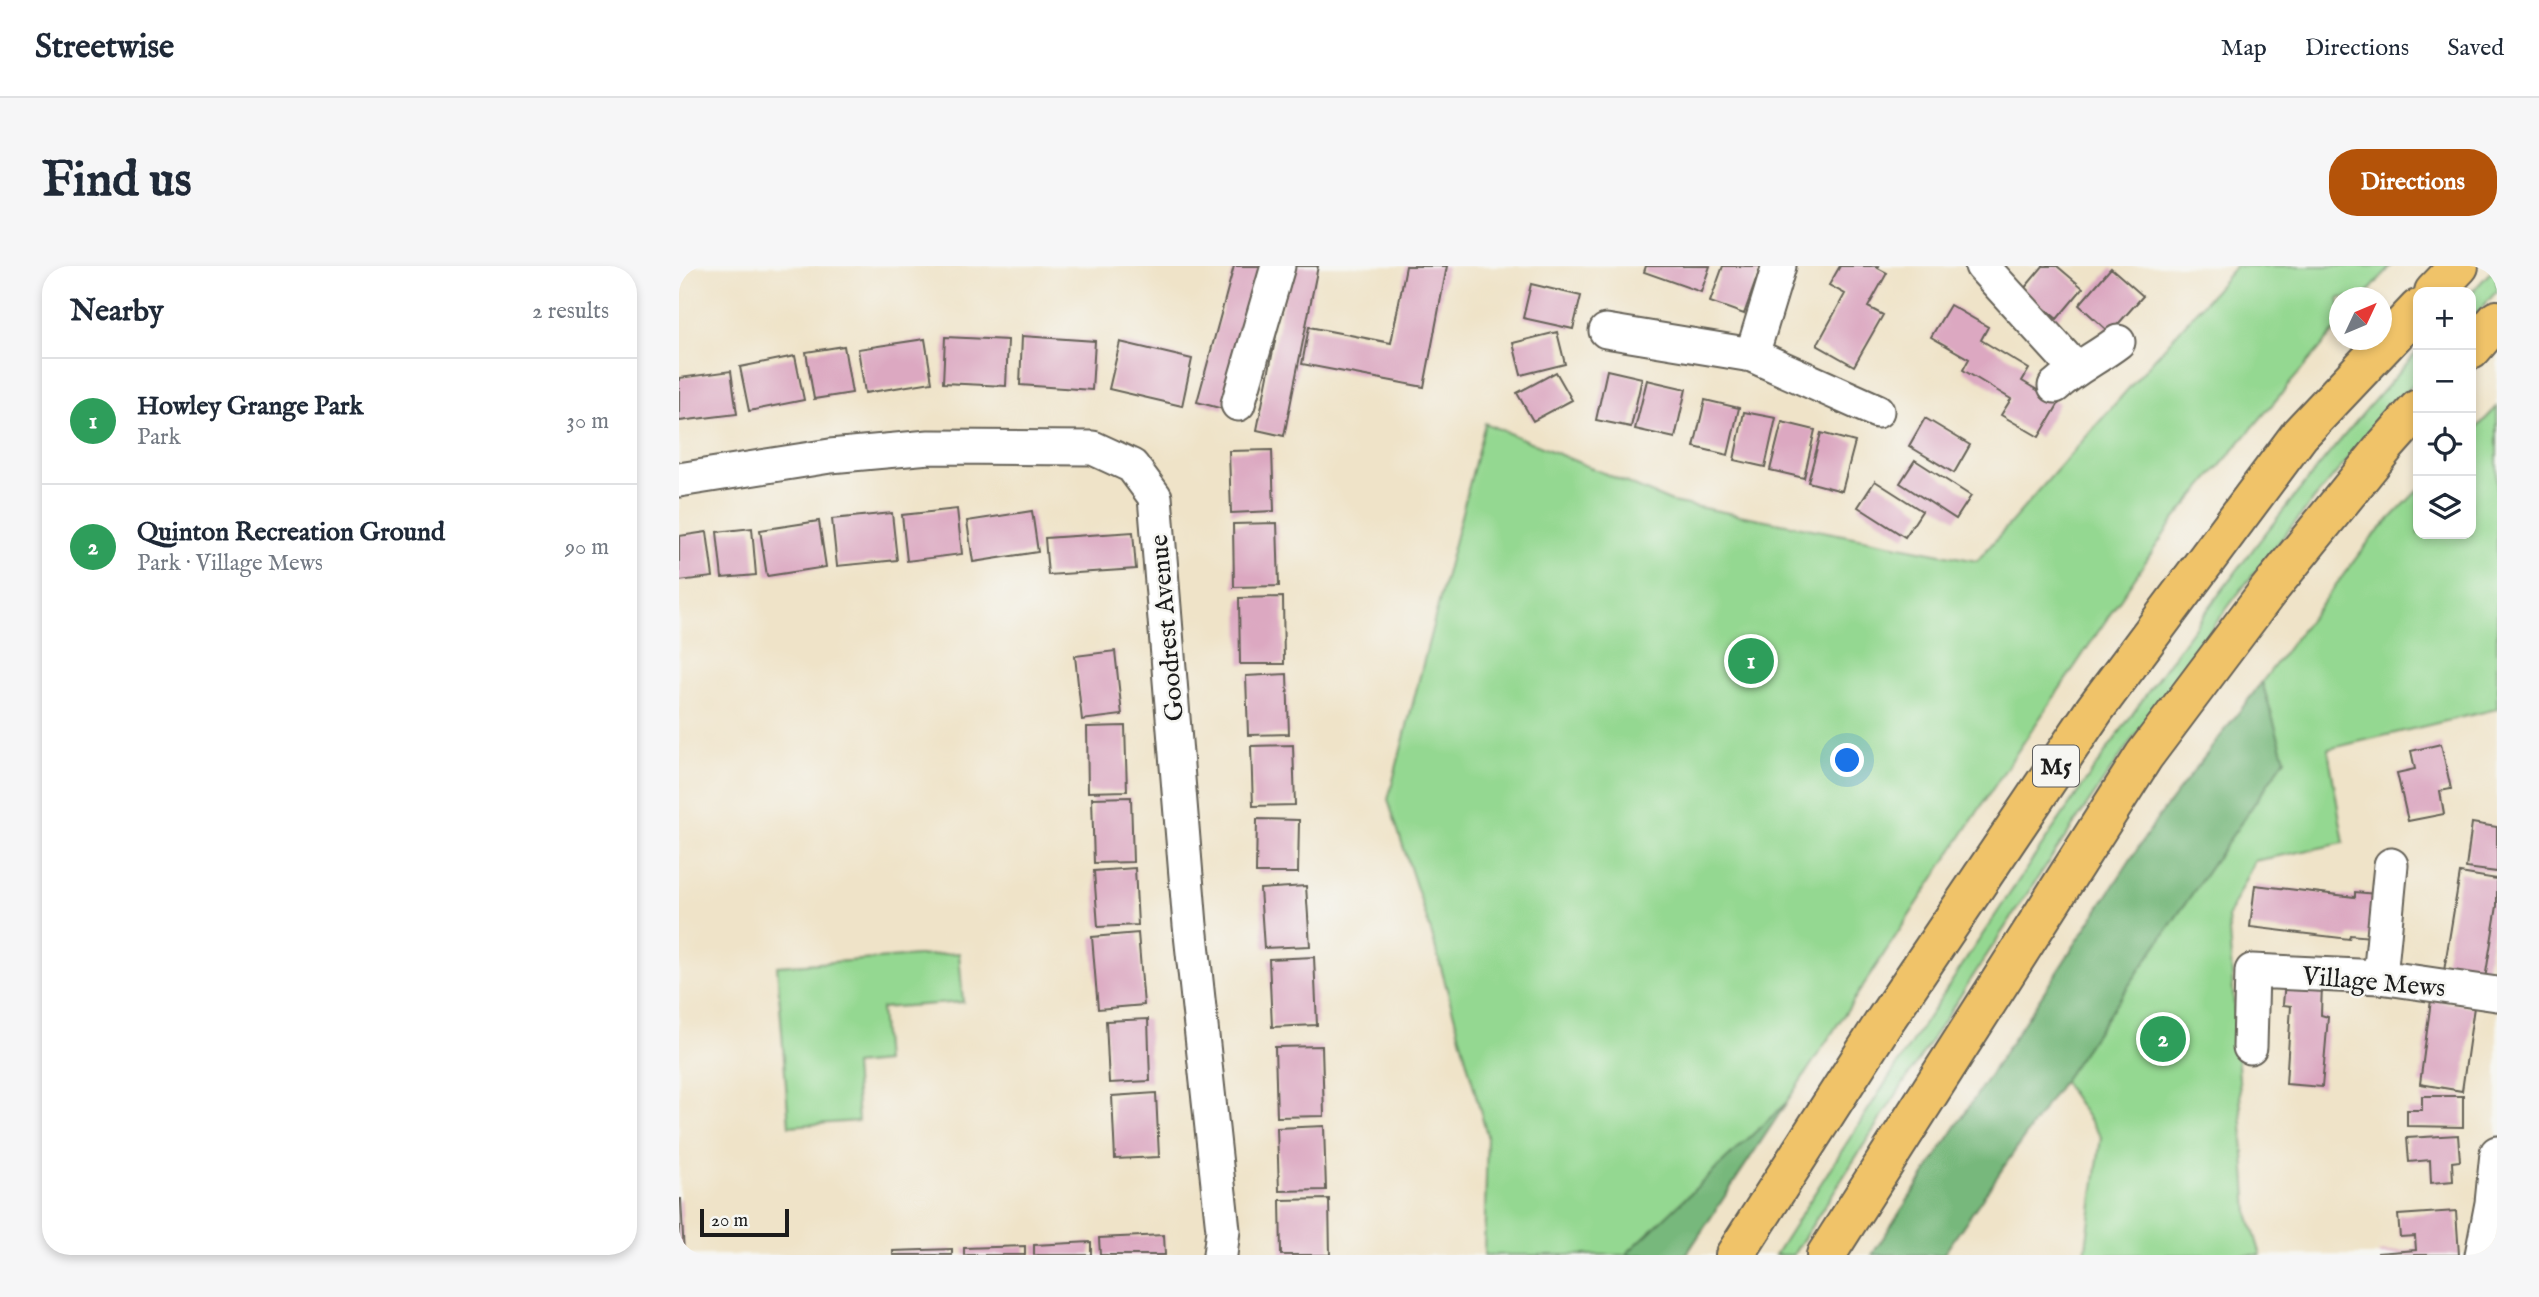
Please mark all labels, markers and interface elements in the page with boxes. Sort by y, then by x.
text: Streetwise [35,27,174,69]
text: Map [2221,33,2267,64]
text: Directions [2305,33,2409,64]
text: Saved [2447,33,2504,64]
button: Directions [2329,149,2497,216]
text: Find us [42,151,192,213]
north arrow [2329,287,2392,350]
map controls [2413,287,2476,539]
button: + [2413,287,2476,350]
text: Nearby [70,293,163,331]
text: 2 results [532,297,609,326]
button: − [2413,350,2476,413]
text: Howley Grange Park [137,390,363,423]
text: 1 [89,407,97,436]
text: 30 m [566,407,609,436]
button: locate [2413,413,2476,476]
text: Park [137,423,181,452]
button: layers [2413,476,2476,539]
text: Quinton Recreation Ground [137,516,445,549]
text: 2 [88,533,98,562]
text: 90 m [565,533,609,562]
street label: Goodrest Avenue [1143,533,1192,723]
text: Park · Village Mews [137,549,323,578]
pin: 1 [1728,635,1774,687]
your location [1830,743,1864,777]
road number: M5 [2033,746,2079,786]
street label: Village Mews [2300,960,2447,1005]
pin: 2 [2140,1013,2186,1065]
scale bar [700,1206,789,1238]
text: 20 m [711,1209,748,1233]

